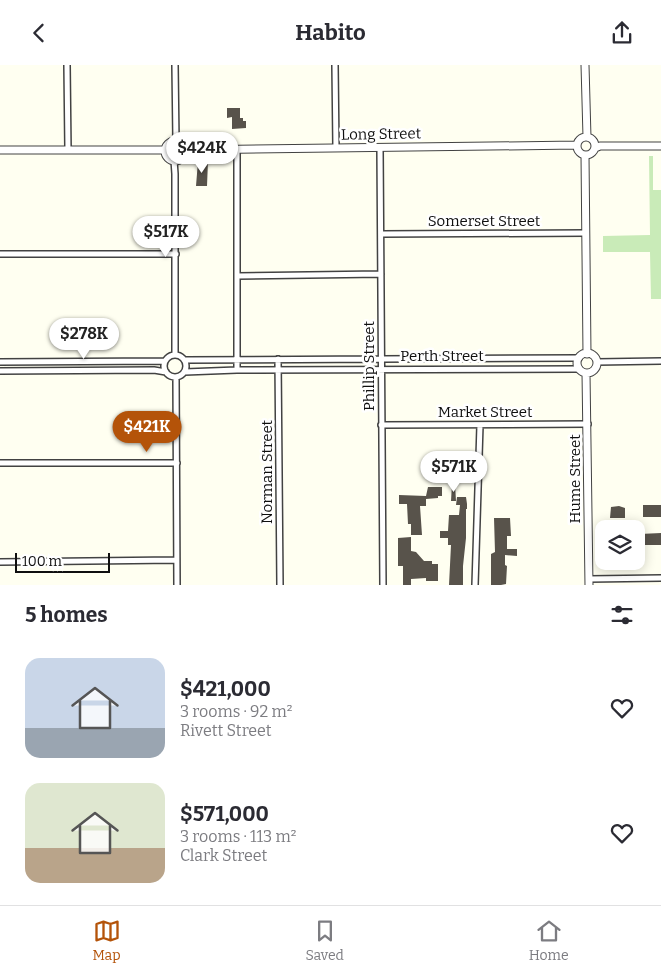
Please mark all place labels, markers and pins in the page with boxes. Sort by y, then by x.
pin: $424K [167,131,237,174]
pin: $517K [131,215,201,258]
pin: $278K [49,317,119,360]
pin: $421K [112,411,182,453]
pin: $571K [419,451,489,493]

